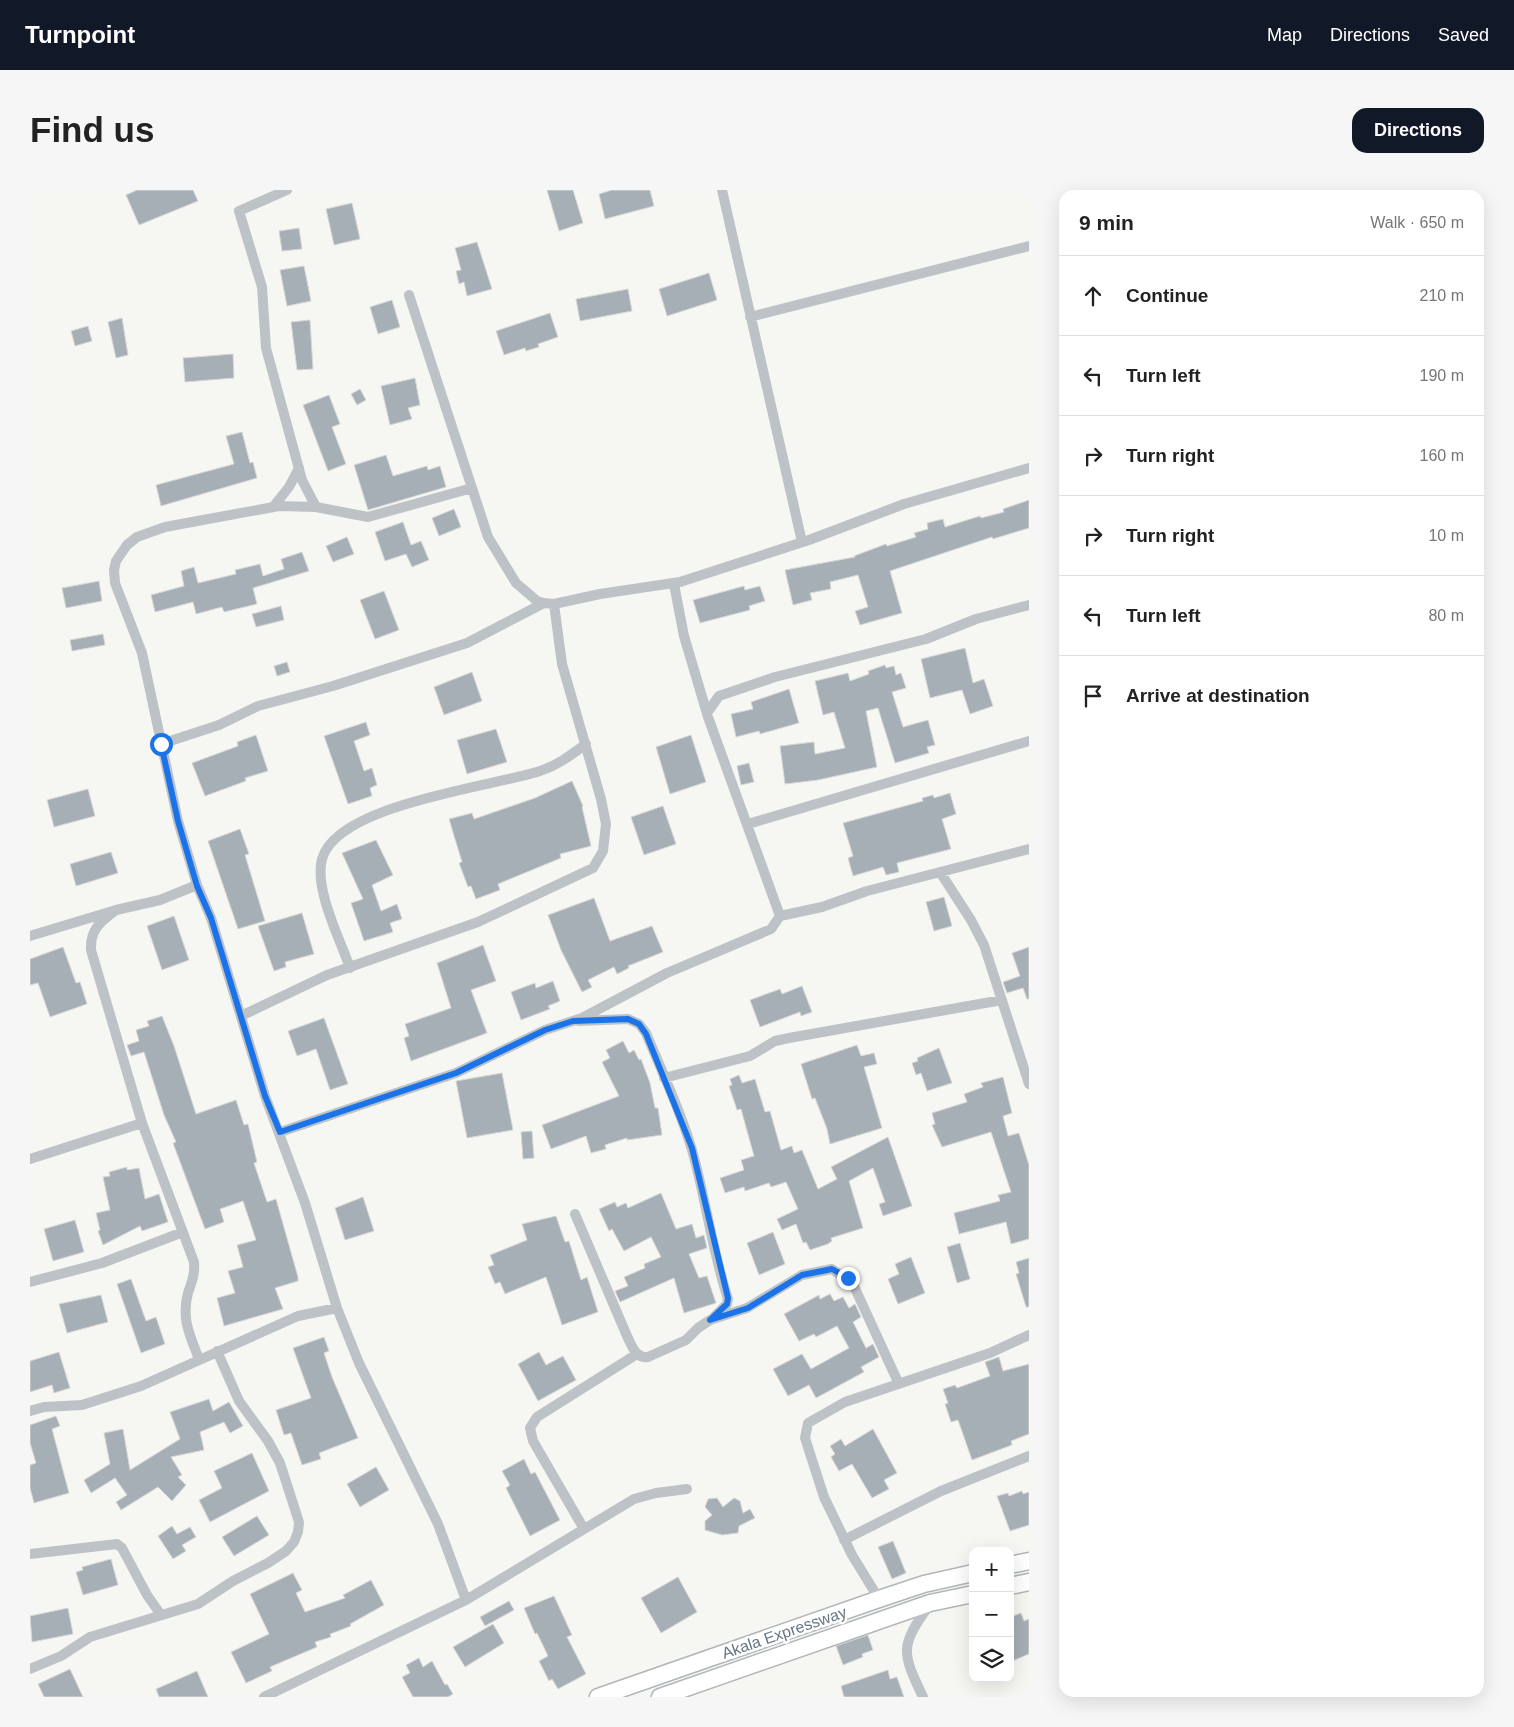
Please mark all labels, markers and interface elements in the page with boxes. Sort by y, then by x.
text: Turnpoint [25,21,135,48]
text: Map [1267,25,1302,45]
text: Directions [1330,25,1410,45]
text: Saved [1438,25,1489,45]
button: Directions [1352,108,1484,153]
text: Find us [30,110,154,149]
text: 9 min [1079,211,1134,234]
text: Walk · 650 m [1370,214,1464,231]
icon: ahead [1079,282,1107,310]
text: Continue [1126,285,1208,306]
text: 210 m [1420,287,1464,304]
icon: left [1079,362,1107,390]
text: Turn left [1126,365,1201,386]
text: 190 m [1420,367,1464,384]
icon: right [1079,442,1107,470]
text: Turn right [1126,445,1214,466]
text: 160 m [1420,447,1464,464]
icon: right [1079,522,1107,550]
text: Turn right [1126,525,1214,546]
text: 10 m [1428,527,1464,544]
icon: left [1079,602,1107,630]
text: Turn left [1126,605,1201,626]
text: 80 m [1428,607,1464,624]
icon: arrive [1079,682,1107,710]
text: Arrive at destination [1126,685,1310,706]
route start [150,733,173,756]
route end [837,1267,860,1290]
map controls [969,1547,1014,1682]
button: + [969,1547,1014,1592]
button: − [969,1592,1014,1637]
street label: Akala Expressway [720,1603,849,1662]
button: layers [969,1637,1014,1682]

